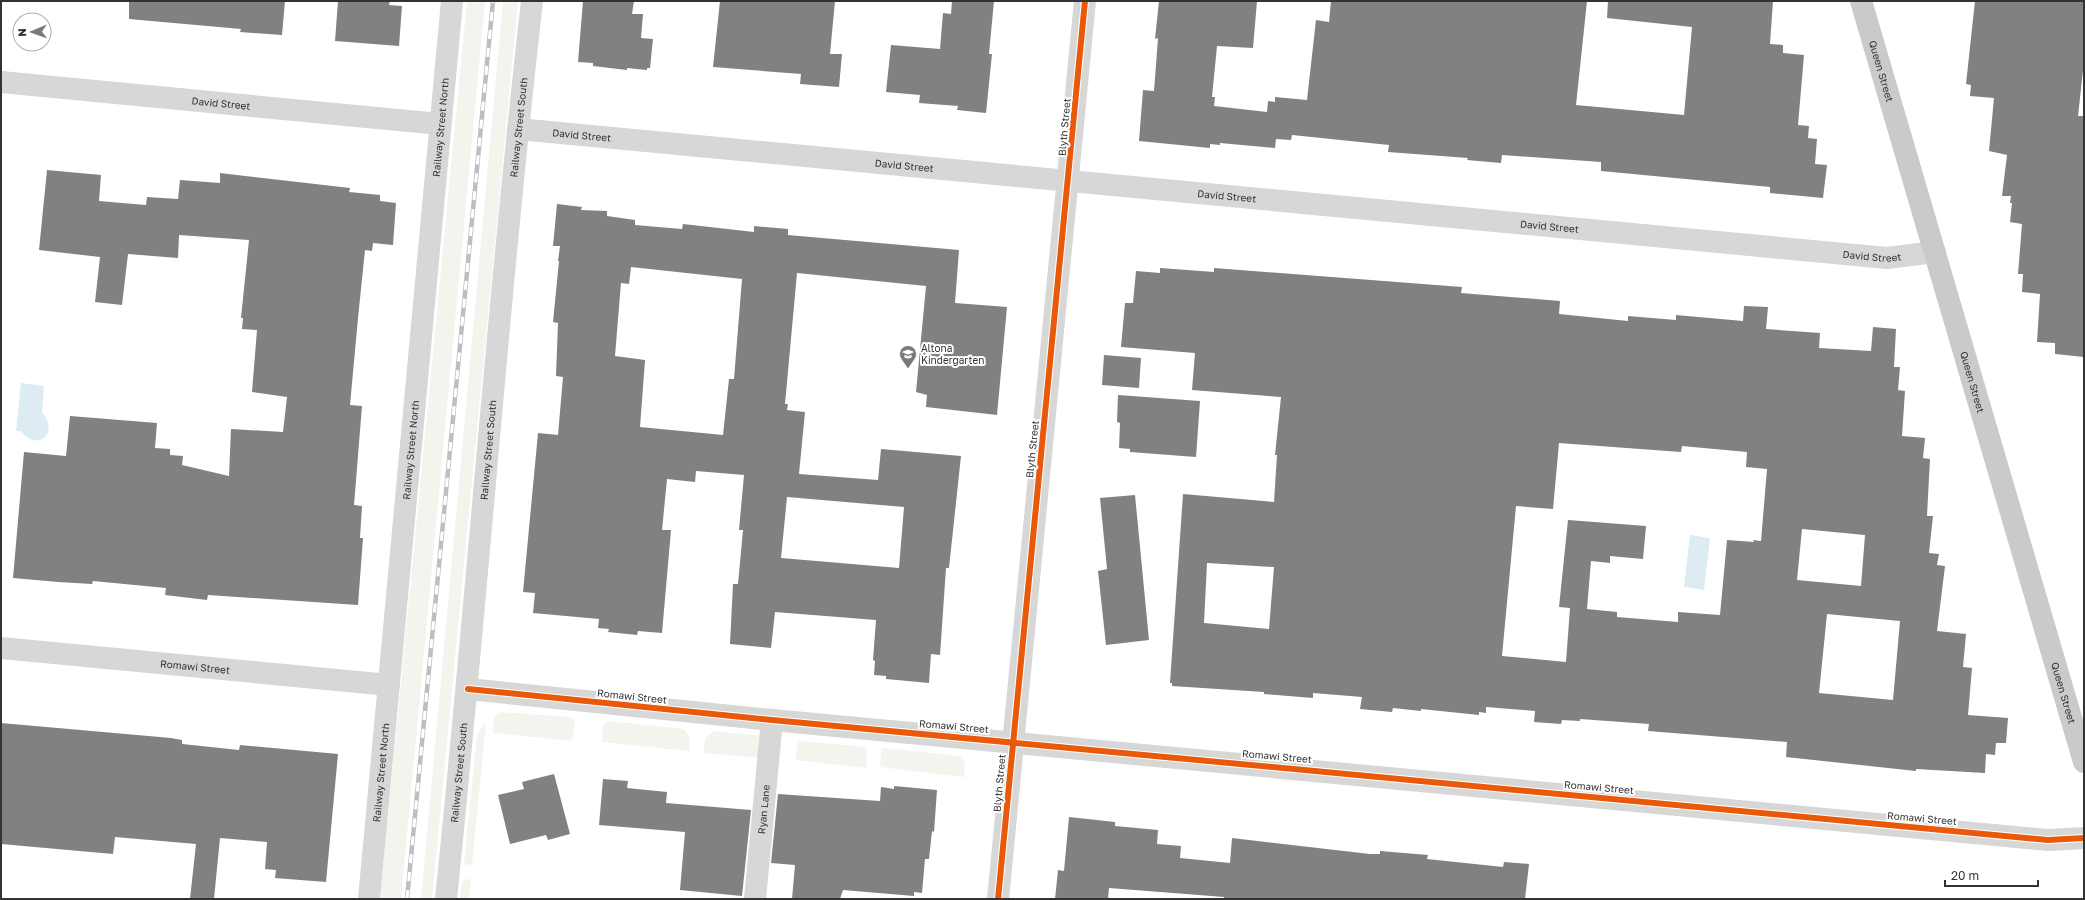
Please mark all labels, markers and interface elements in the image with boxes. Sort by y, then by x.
north arrow [12,12,52,52]
text: N [15,28,28,37]
street label: Queen Street [1867,39,1896,103]
street label: Railway Street North [430,77,451,177]
street label: Railway Street South [507,77,530,178]
street label: David Street [191,94,251,112]
street label: Blyth Street [1056,98,1072,156]
street label: David Street [552,126,612,144]
street label: David Street [874,157,934,174]
street label: David Street [1197,187,1257,205]
street label: David Street [1519,217,1579,235]
street label: David Street [1842,248,1902,264]
place label: Altona Kindergarten [921,342,984,366]
school or university icon: Altona Kindergarten [898,344,918,369]
street label: Queen Street [1958,350,1987,414]
street label: Railway Street South [477,399,498,500]
street label: Railway Street North [400,400,421,500]
street label: Blyth Street [1023,420,1041,478]
street label: Romawi Street [160,657,231,676]
street label: Queen Street [2049,661,2078,725]
street label: Romawi Street [597,686,667,706]
street label: Romawi Street [919,717,989,735]
street label: Railway Street North [370,722,391,823]
street label: Railway Street South [448,722,469,823]
street label: Romawi Street [1242,747,1312,765]
street label: Blyth Street [991,754,1007,812]
street label: Romawi Street [1564,778,1634,796]
street label: Ryan Lane [755,784,772,835]
street label: Romawi Street [1887,809,1957,827]
scale bar [1945,862,2038,888]
text: 20 m [1951,868,1979,883]

